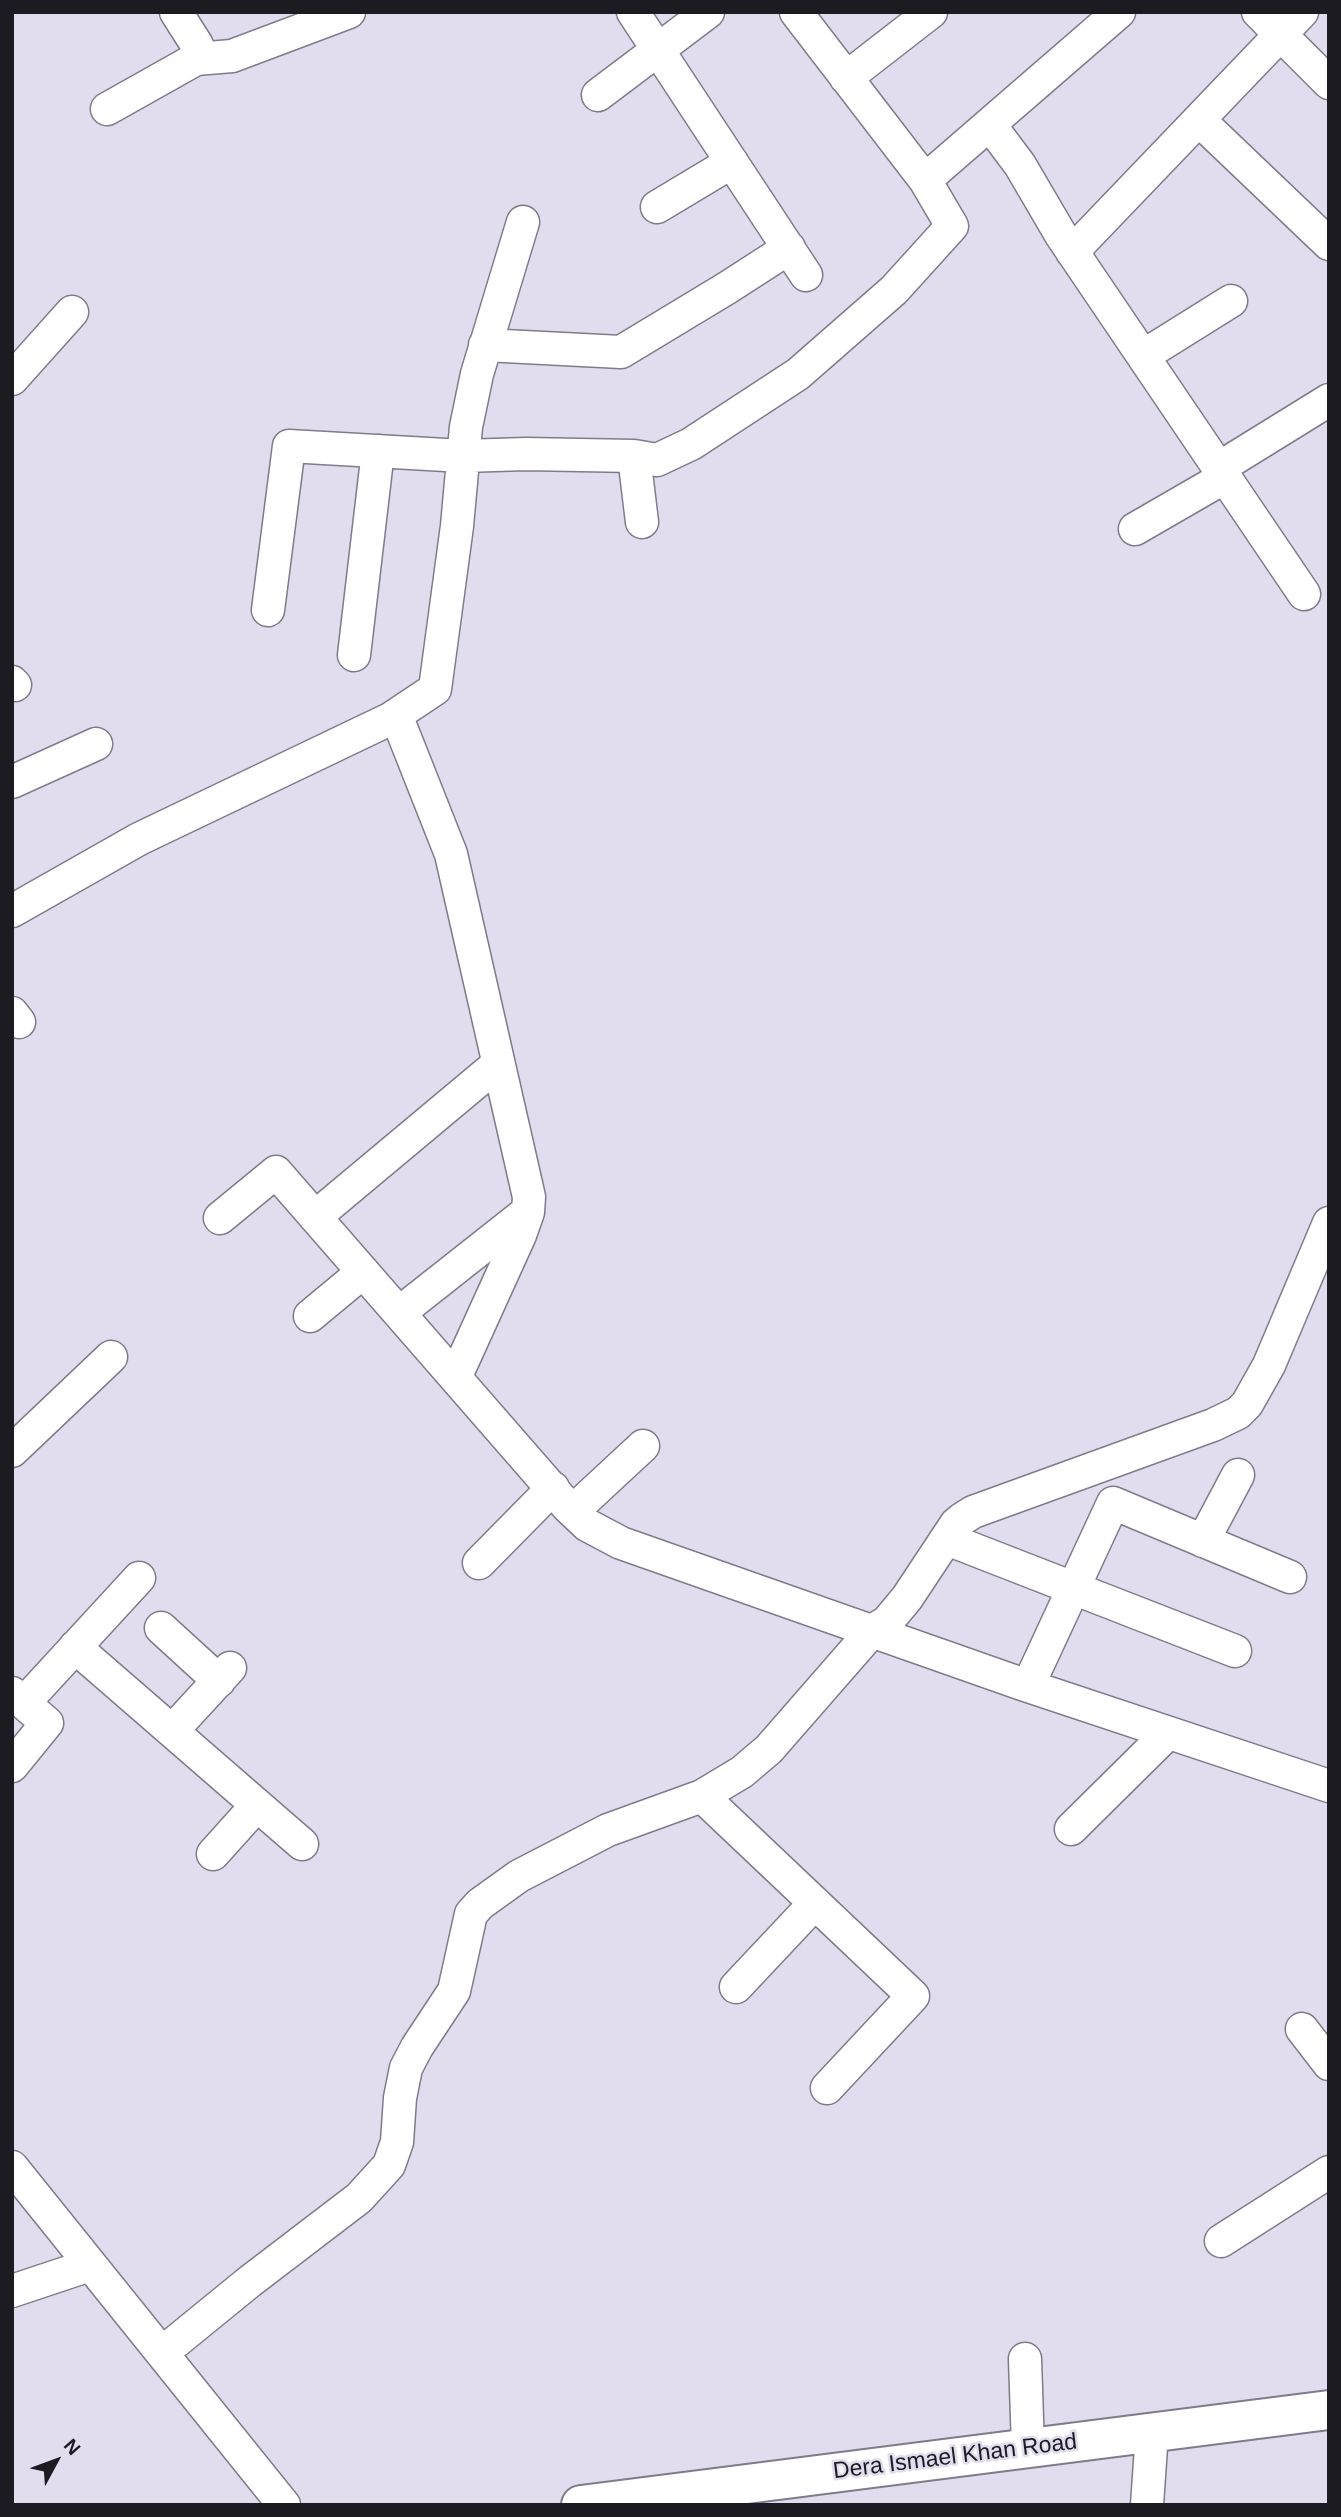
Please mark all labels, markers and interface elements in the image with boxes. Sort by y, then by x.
north arrow [21,2426,91,2496]
street label: Dera Ismael Khan Road [832,2428,1078,2486]
text: N [60,2435,85,2459]

